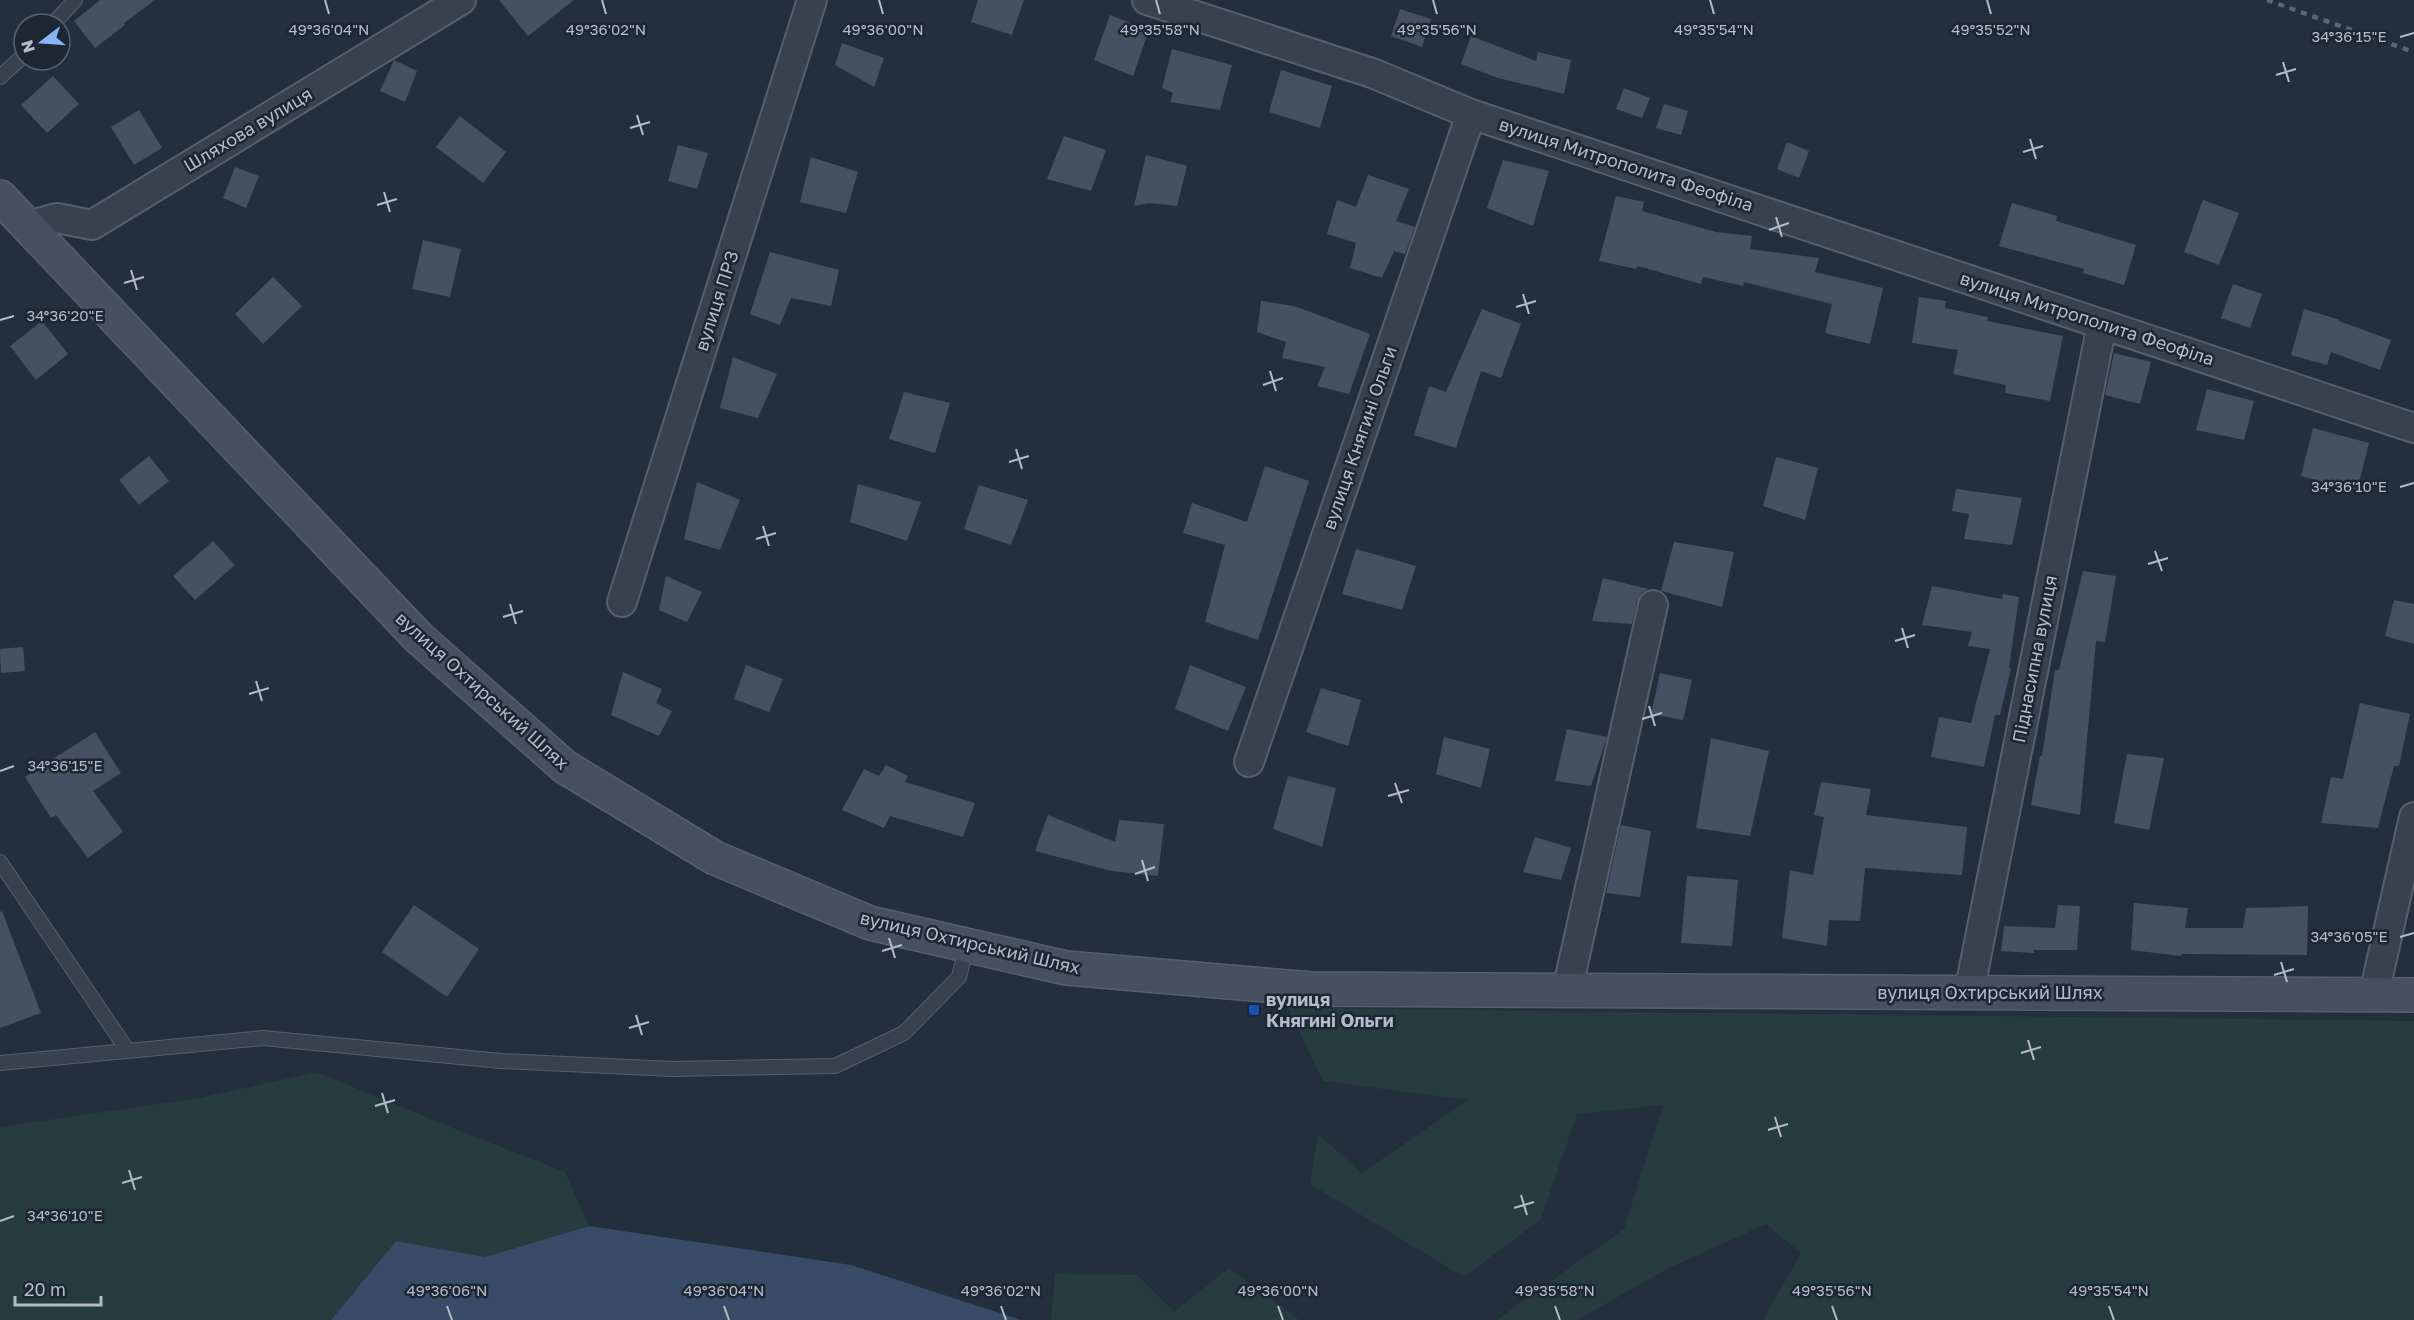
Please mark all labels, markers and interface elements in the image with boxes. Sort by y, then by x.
north arrow [12,12,72,72]
text: 49°36'04"N [289,20,369,38]
text: 49°36'02"N [566,20,646,38]
text: 49°36'00"N [842,20,924,38]
text: 49°35'58"N [1120,20,1200,38]
text: 49°35'56"N [1397,20,1477,38]
text: 49°35'54"N [1674,20,1754,38]
text: 49°35'52"N [1951,20,2031,38]
text: 34°36'15"E [2311,27,2387,45]
text: N [16,38,39,55]
street label: Шляхова вулиця [179,82,316,176]
street label: вулиця Митрополита Феофіла [1496,113,1756,216]
street label: вулиця ПРЗ [690,248,743,354]
street label: вулиця Митрополита Феофіла [1957,267,2217,370]
text: 34°36'20"E [26,306,104,324]
street label: вулиця Княгині Ольги [1317,343,1401,532]
text: 34°36'10"E [2311,477,2387,495]
street label: Піднасипна вулиця [2007,573,2061,744]
street label: вулиця Охтирський Шлях [392,607,574,774]
text: 34°36'15"E [27,756,103,774]
street label: вулиця Охтирський Шлях [858,906,1083,978]
text: 34°36'05"E [2310,927,2388,945]
street label: вулиця Охтирський Шлях [1877,981,2103,1003]
place label: вулиця Княгині Ольги [1266,988,1394,1031]
marker: вулиця Княгині Ольги [1247,1003,1261,1017]
text: 34°36'10"E [27,1206,103,1224]
scale bar [15,1269,100,1307]
text: 20 m [24,1278,66,1300]
text: 49°36'06"N [407,1281,487,1299]
text: 49°36'04"N [684,1281,764,1299]
text: 49°36'02"N [961,1281,1041,1299]
text: 49°36'00"N [1237,1281,1319,1299]
text: 49°35'58"N [1515,1281,1595,1299]
text: 49°35'56"N [1792,1281,1872,1299]
text: 49°35'54"N [2069,1281,2149,1299]

